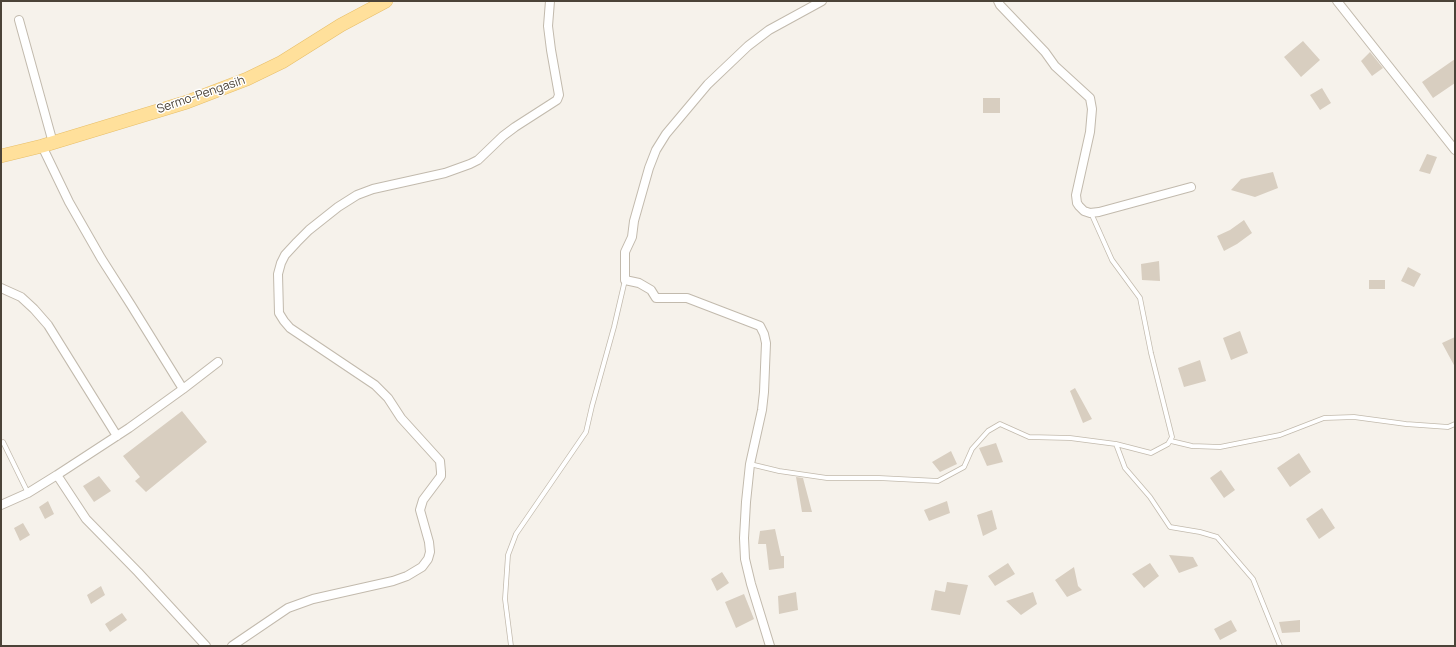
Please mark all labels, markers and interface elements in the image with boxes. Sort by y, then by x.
street label: Sermo-Pengasih [155,73,247,117]

